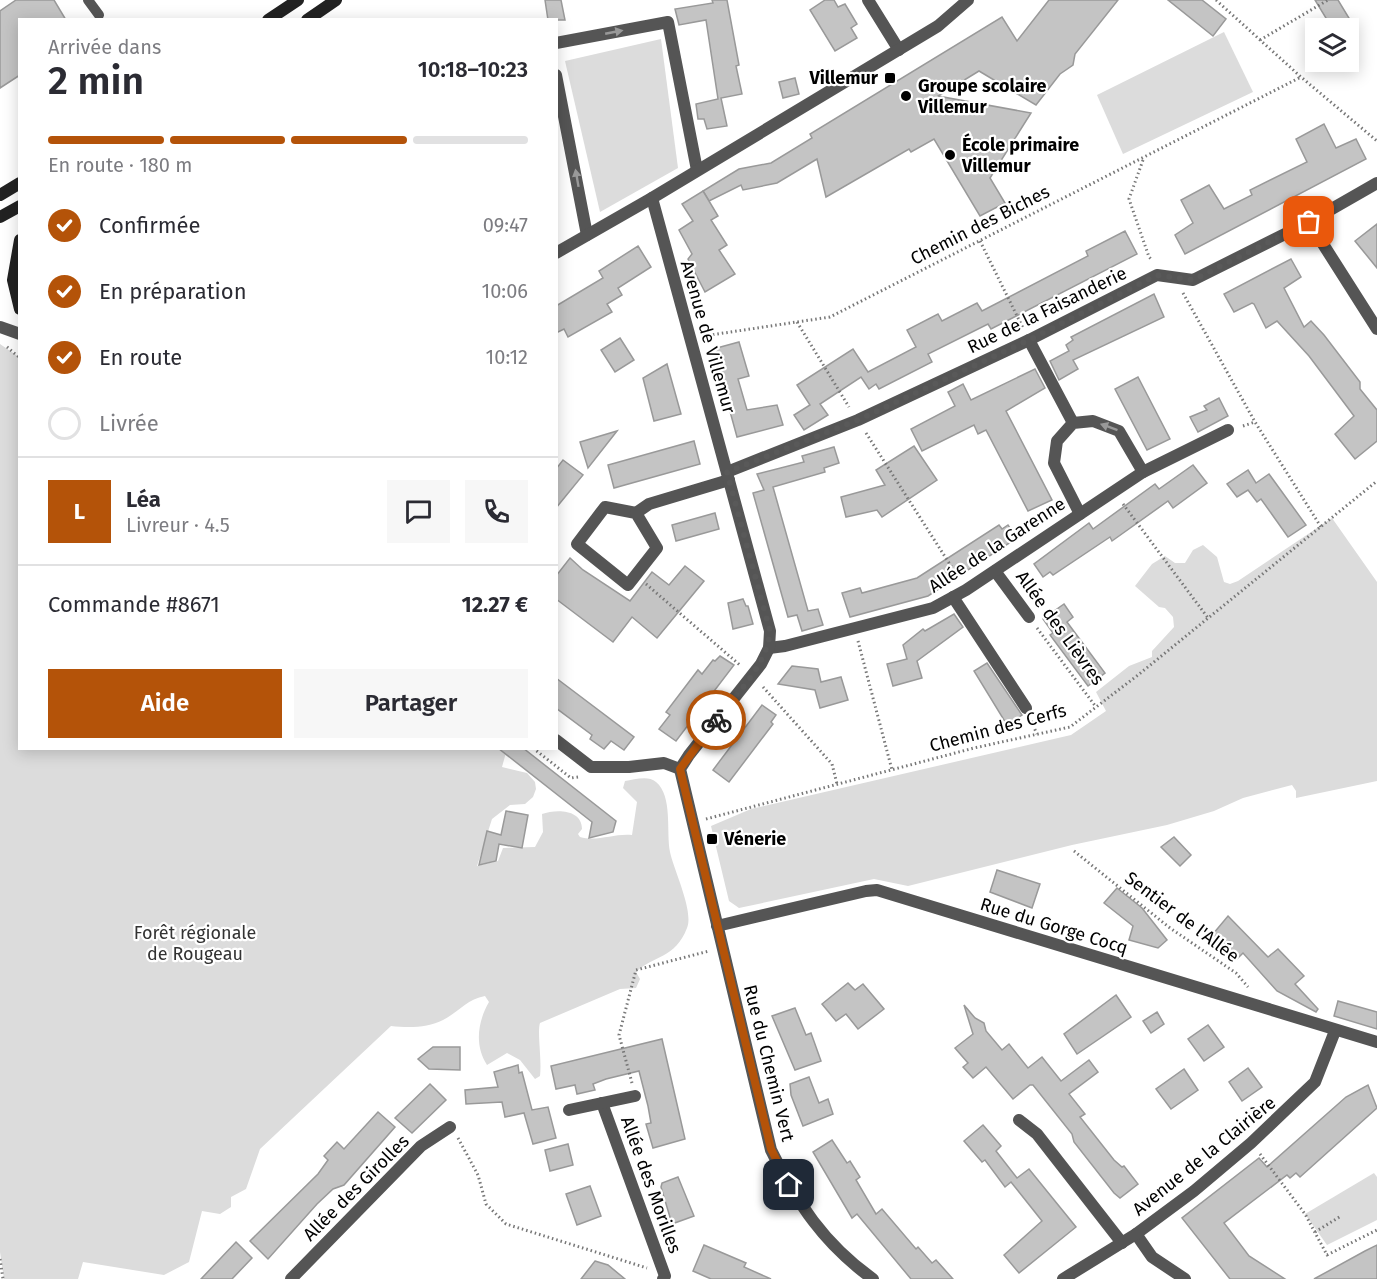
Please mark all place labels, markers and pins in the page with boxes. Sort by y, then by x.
place label: Villemur [808,67,879,89]
marker: Villemur [883,71,897,85]
place label: Groupe scolaire Villemur [917,75,1046,118]
marker: Groupe scolaire Villemur [899,89,913,103]
place label: École primaire Villemur [961,133,1079,177]
marker: École primaire Villemur [943,148,957,162]
pin [1283,196,1334,247]
place label: Vénerie [723,828,786,850]
marker: Vénerie [705,832,719,846]
pin [763,1159,814,1210]

